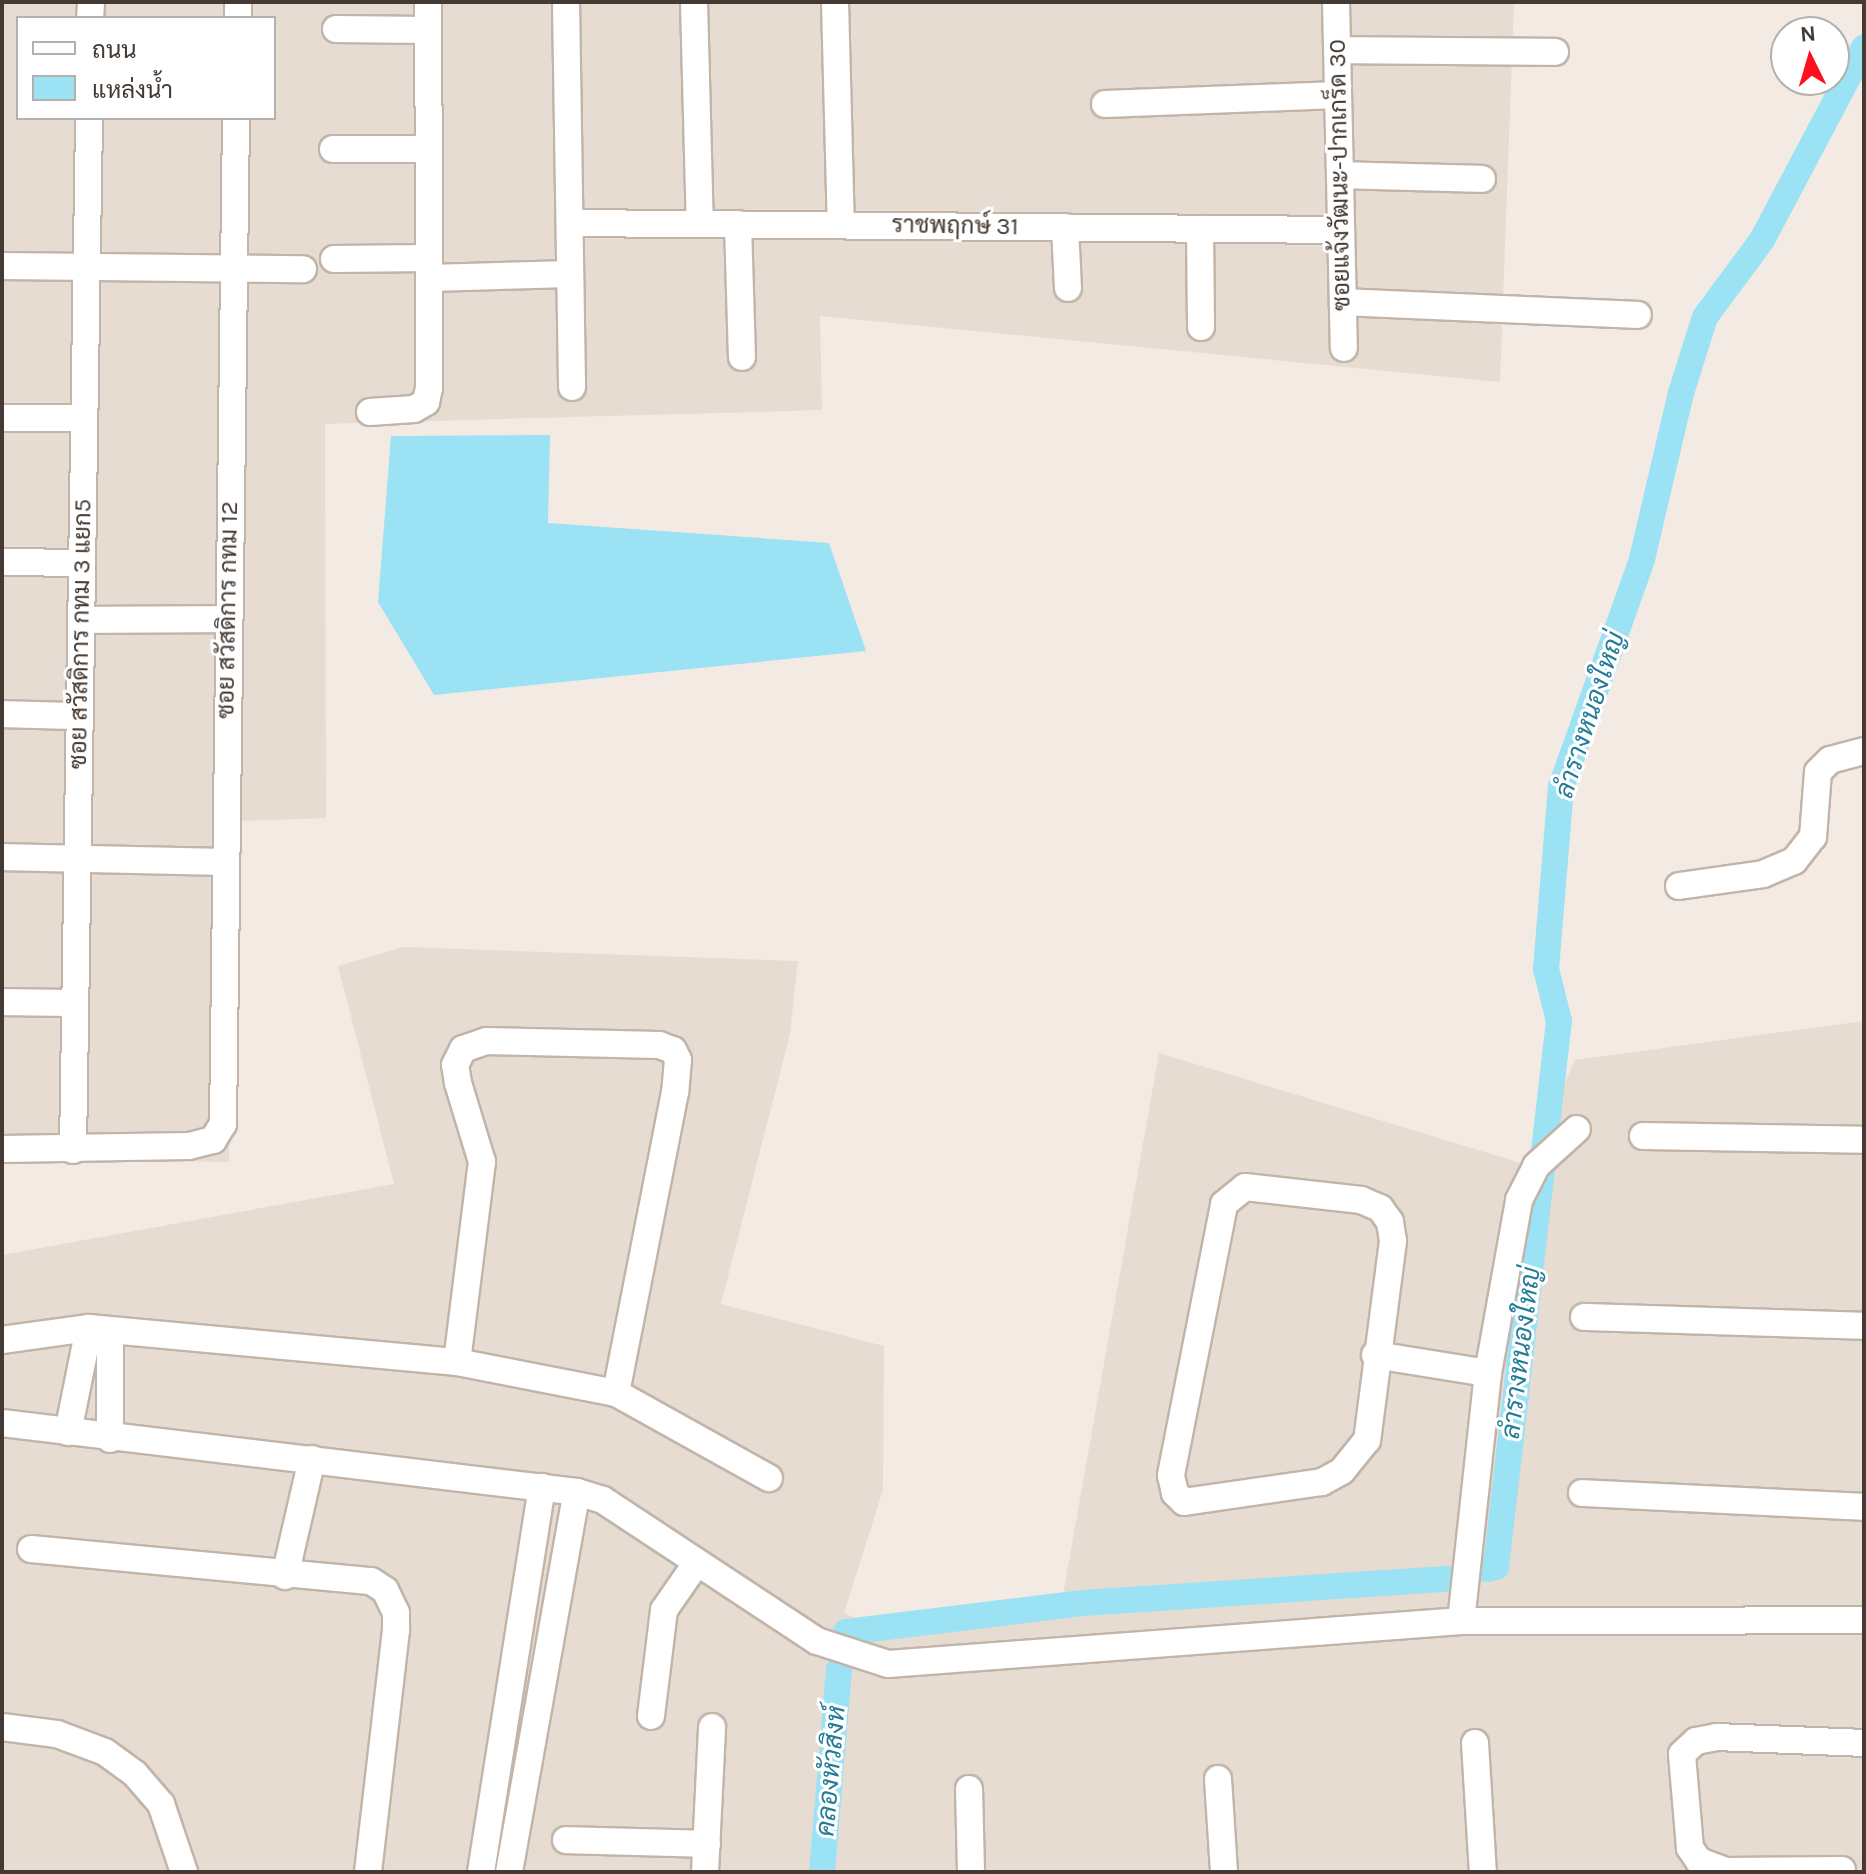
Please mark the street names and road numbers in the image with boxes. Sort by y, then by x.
street label: ซอยแจ้งวัฒนะ-ปากเกร็ด 30 [1323,39,1357,311]
street label: ราชพฤกษ์ 31 [891,210,1019,242]
street label: ซอย สวัสดิการ กทม 3 แยก5 [64,499,98,769]
street label: ซอย สวัสดิการ กทม 12 [212,501,244,719]

